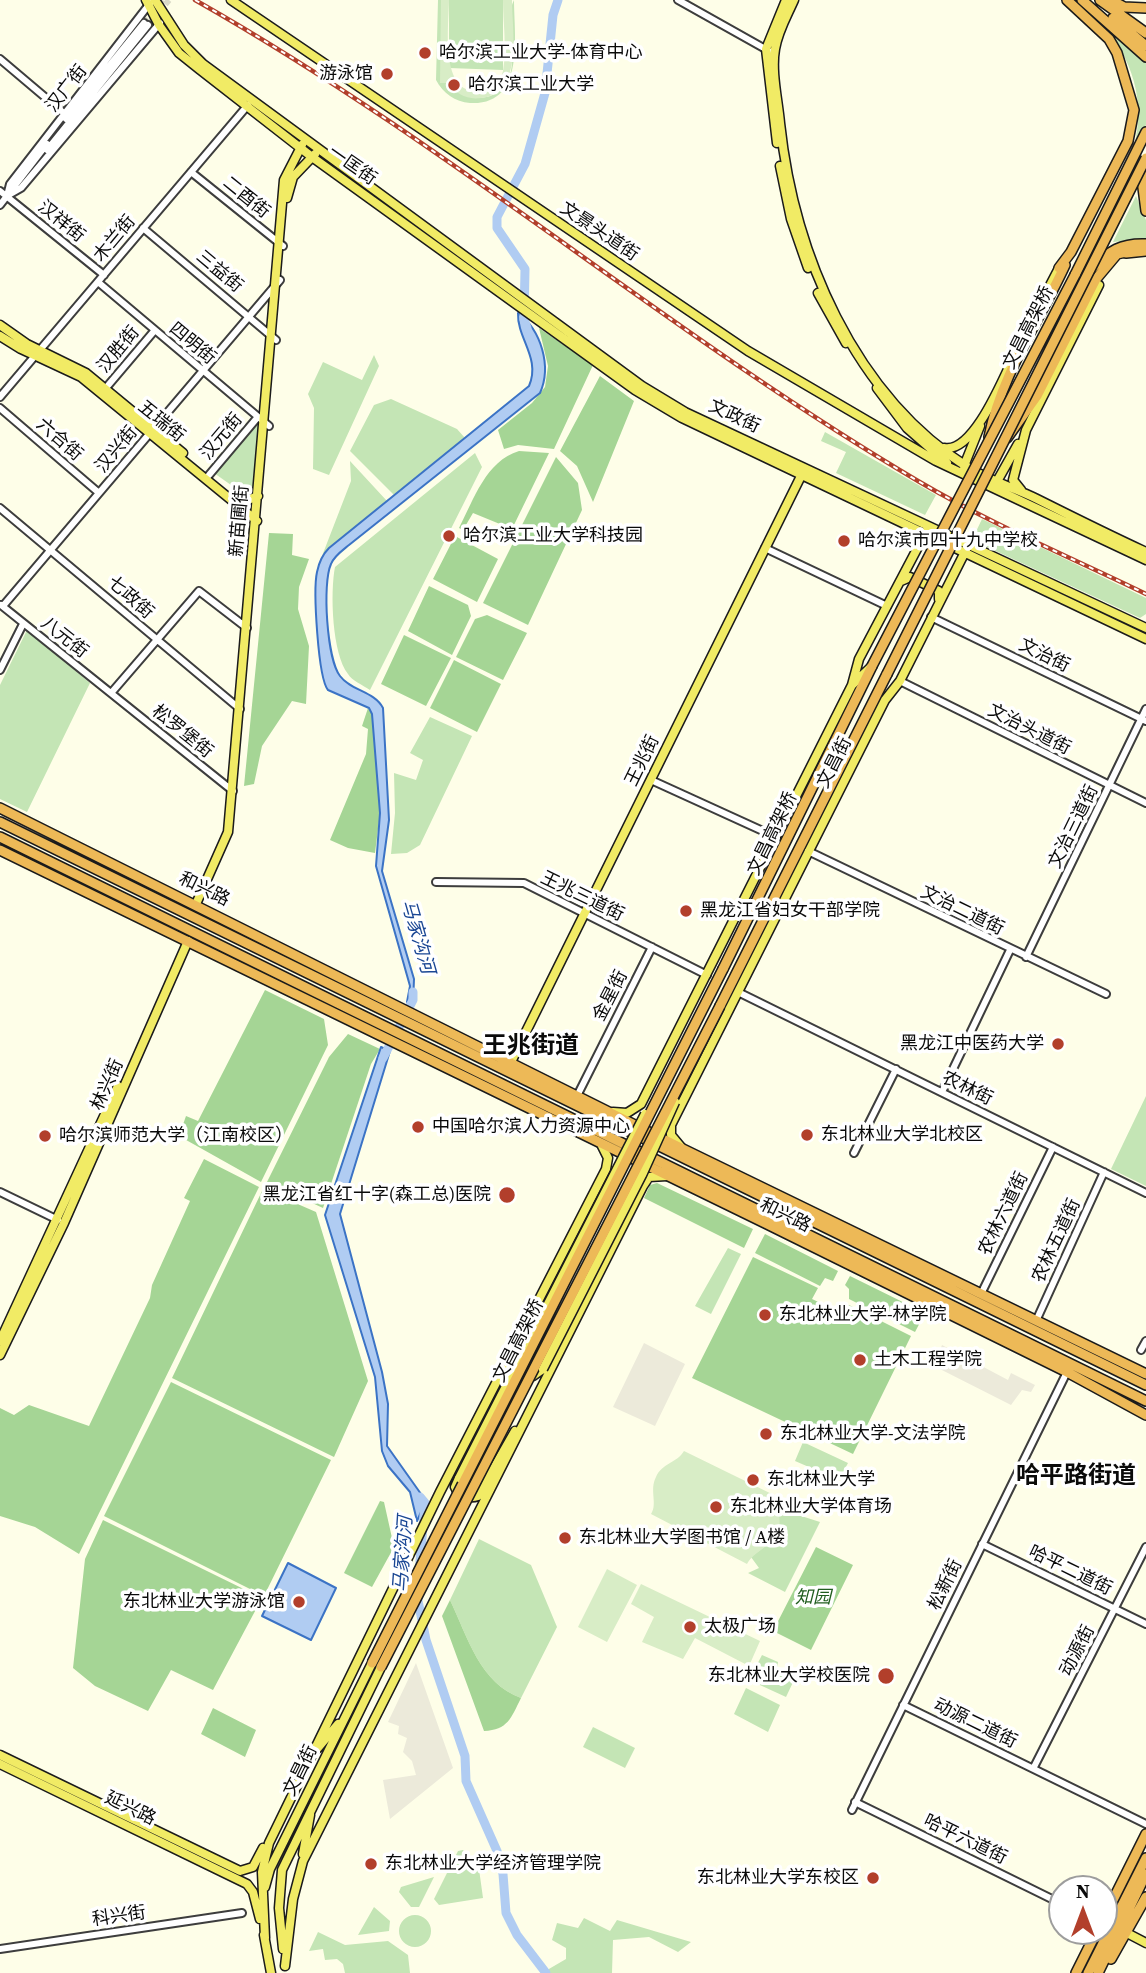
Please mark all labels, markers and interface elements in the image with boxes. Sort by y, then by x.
place label: 哈尔滨工业大学-体育中心 [439,42,643,64]
marker: 哈尔滨工业大学-体育中心 [417,45,433,61]
street label: 汉广街 [42,61,92,117]
place label: 游泳馆 [319,63,373,85]
marker: 游泳馆 [379,66,395,82]
place label: 哈尔滨工业大学 [468,74,594,96]
marker: 哈尔滨工业大学 [446,77,462,93]
street label: 一匡街 [324,142,380,190]
street label: 二酉街 [218,173,274,223]
street label: 汉祥街 [33,197,89,247]
street label: 文景头道街 [556,198,642,266]
street label: 木兰街 [89,211,141,267]
street label: 三益街 [191,246,247,298]
street label: 文昌高架桥 [999,283,1059,373]
street label: 四明街 [164,318,220,370]
street label: 汉胜街 [93,322,145,378]
street label: 文政街 [705,396,763,438]
street label: 五瑞街 [133,397,189,447]
street label: 汉元街 [196,409,248,465]
street label: 六合街 [32,414,86,466]
street label: 汉兴街 [91,422,143,478]
street label: 新苗圃街 [226,484,254,558]
place label: 哈尔滨工业大学科技园 [463,525,643,547]
marker: 哈尔滨工业大学科技园 [441,528,457,544]
place label: 哈尔滨市四十九中学校 [858,530,1038,552]
marker: 哈尔滨市四十九中学校 [836,533,852,549]
street label: 七政街 [103,572,157,624]
street label: 八元街 [36,613,92,663]
street label: 文治街 [1015,634,1073,678]
street label: 文治头道街 [984,700,1074,760]
street label: 松罗堡街 [147,701,217,763]
street label: 王兆街 [621,732,665,790]
street label: 文昌街 [813,734,857,792]
street label: 文治三道街 [1045,782,1103,872]
street label: 文昌高架桥 [744,789,802,879]
street label: 和兴路 [175,868,233,912]
street label: 王兆三道街 [537,868,627,926]
street label: 文治二道街 [917,882,1007,940]
water label: 马家沟河 [396,897,438,977]
place label: 黑龙江省妇女干部学院 [700,900,880,922]
marker: 黑龙江省妇女干部学院 [678,903,694,919]
street label: 金星街 [589,967,633,1025]
district label: 王兆街道 [483,1033,579,1061]
place label: 黑龙江中医药大学 [900,1033,1044,1055]
marker: 黑龙江中医药大学 [1050,1036,1066,1052]
street label: 林兴街 [87,1056,129,1114]
street label: 农林街 [938,1067,996,1111]
place label: 中国哈尔滨人力资源中心 [432,1116,630,1138]
marker: 中国哈尔滨人力资源中心 [410,1119,426,1135]
place label: 东北林业大学北校区 [821,1124,983,1146]
place label: 哈尔滨师范大学（江南校区） [59,1125,293,1147]
marker: 东北林业大学北校区 [799,1127,815,1143]
marker: 哈尔滨师范大学（江南校区） [37,1128,53,1144]
street label: 农林六道街 [975,1169,1033,1259]
place label: 黑龙江省红十字(森工总)医院 [263,1184,491,1206]
marker: 黑龙江省红十字(森工总)医院 [497,1185,517,1205]
street label: 和兴路 [756,1194,814,1238]
street label: 农林五道街 [1028,1196,1086,1286]
street label: 文昌高架桥 [489,1296,549,1386]
place label: 东北林业大学-林学院 [779,1304,947,1326]
marker: 东北林业大学-林学院 [757,1307,773,1323]
place label: 土木工程学院 [874,1349,982,1371]
marker: 土木工程学院 [852,1352,868,1368]
place label: 东北林业大学-文法学院 [780,1423,966,1445]
marker: 东北林业大学-文法学院 [758,1426,774,1442]
district label: 哈平路街道 [1016,1463,1136,1491]
place label: 东北林业大学 [767,1469,875,1491]
marker: 东北林业大学 [745,1472,761,1488]
place label: 东北林业大学体育场 [730,1496,892,1518]
marker: 东北林业大学体育场 [708,1499,724,1515]
water label: 马家沟河 [390,1515,418,1593]
place label: 东北林业大学图书馆 / A楼 [579,1527,785,1549]
marker: 东北林业大学图书馆 / A楼 [557,1530,573,1546]
street label: 哈平二道街 [1025,1542,1115,1600]
street label: 松新街 [924,1556,968,1614]
park label: 知园 [795,1587,831,1609]
place label: 东北林业大学游泳馆 [123,1591,285,1613]
marker: 东北林业大学游泳馆 [291,1594,307,1610]
place label: 太极广场 [704,1616,776,1638]
marker: 太极广场 [682,1619,698,1635]
street label: 动源街 [1056,1622,1100,1680]
place label: 东北林业大学校医院 [708,1665,870,1687]
marker: 东北林业大学校医院 [876,1666,896,1686]
street label: 动源二道街 [930,1695,1020,1753]
street label: 文昌街 [279,1742,323,1800]
street label: 延兴路 [101,1787,159,1831]
street label: 哈平六道街 [920,1811,1010,1869]
place label: 东北林业大学经济管理学院 [385,1853,601,1875]
marker: 东北林业大学经济管理学院 [363,1856,379,1872]
place label: 东北林业大学东校区 [697,1867,859,1889]
marker: 东北林业大学东校区 [865,1870,881,1886]
north arrow [1048,1875,1118,1945]
text: N [1076,1878,1090,1904]
street label: 科兴街 [91,1903,147,1931]

